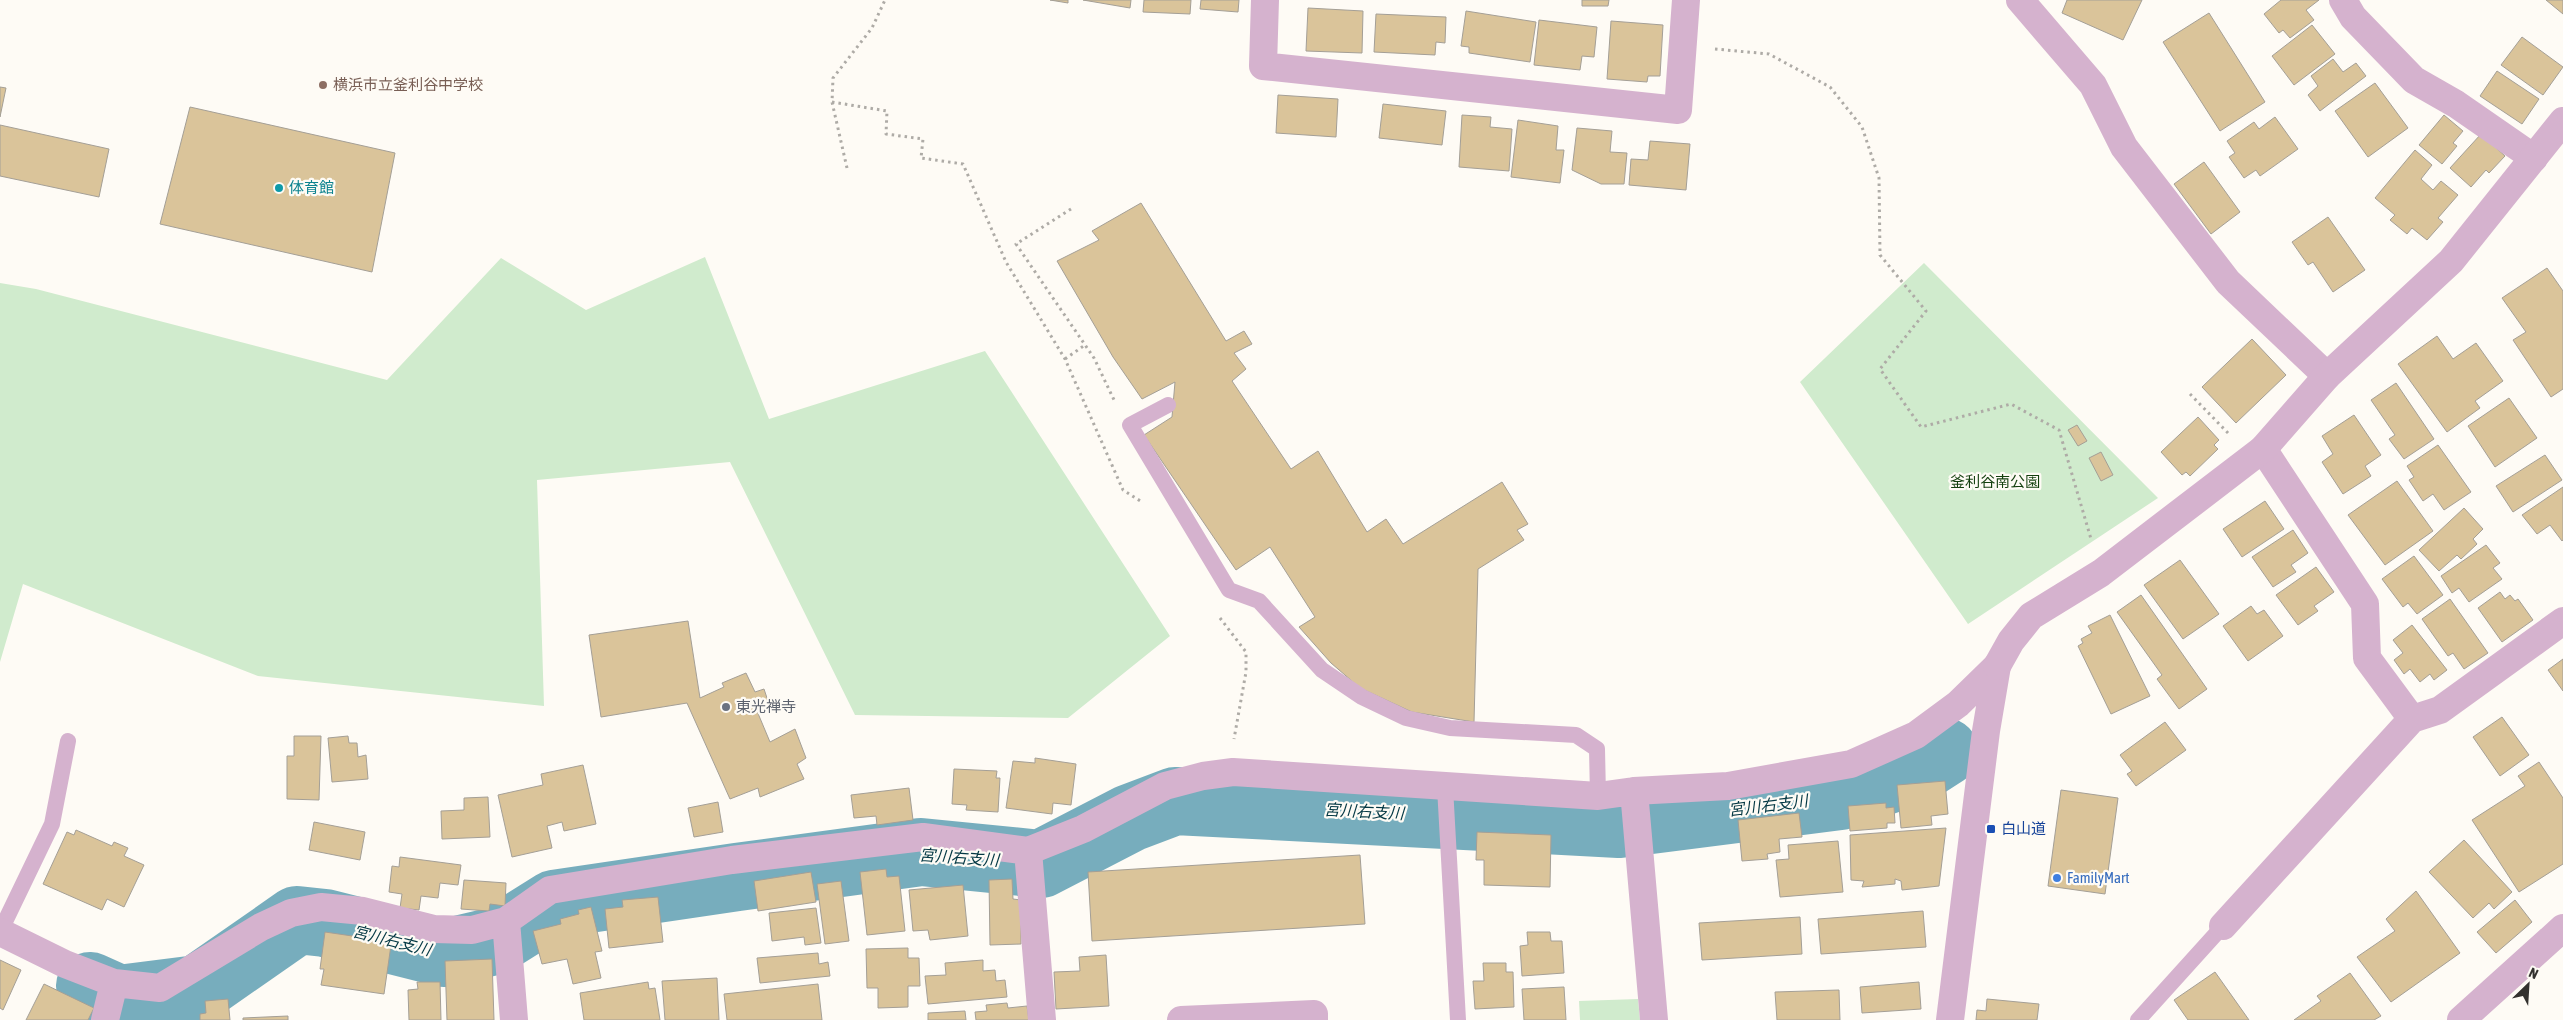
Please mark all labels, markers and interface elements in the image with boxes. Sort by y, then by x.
place label: 横浜市立釜利谷中学校 [333,76,483,93]
marker: 横浜市立釜利谷中学校 [317,79,329,91]
place label: 体育館 [289,179,334,196]
marker: 体育館 [273,182,285,194]
park label: 釜利谷南公園 [1950,473,2040,490]
place label: 東光禅寺 [736,698,796,715]
marker: 東光禅寺 [720,701,732,713]
water label: 宮川右支川 [1727,791,1811,819]
water label: 宮川右支川 [1324,800,1406,822]
place label: 白山道 [2001,820,2046,837]
marker: 白山道 [1985,823,1997,835]
water label: 宮川右支川 [918,845,1002,869]
place label: FamilyMart [2067,869,2130,886]
marker: FamilyMart [2051,872,2063,884]
water label: 宮川右支川 [351,922,435,959]
north arrow [2503,960,2553,1010]
text: N [2526,964,2541,982]

